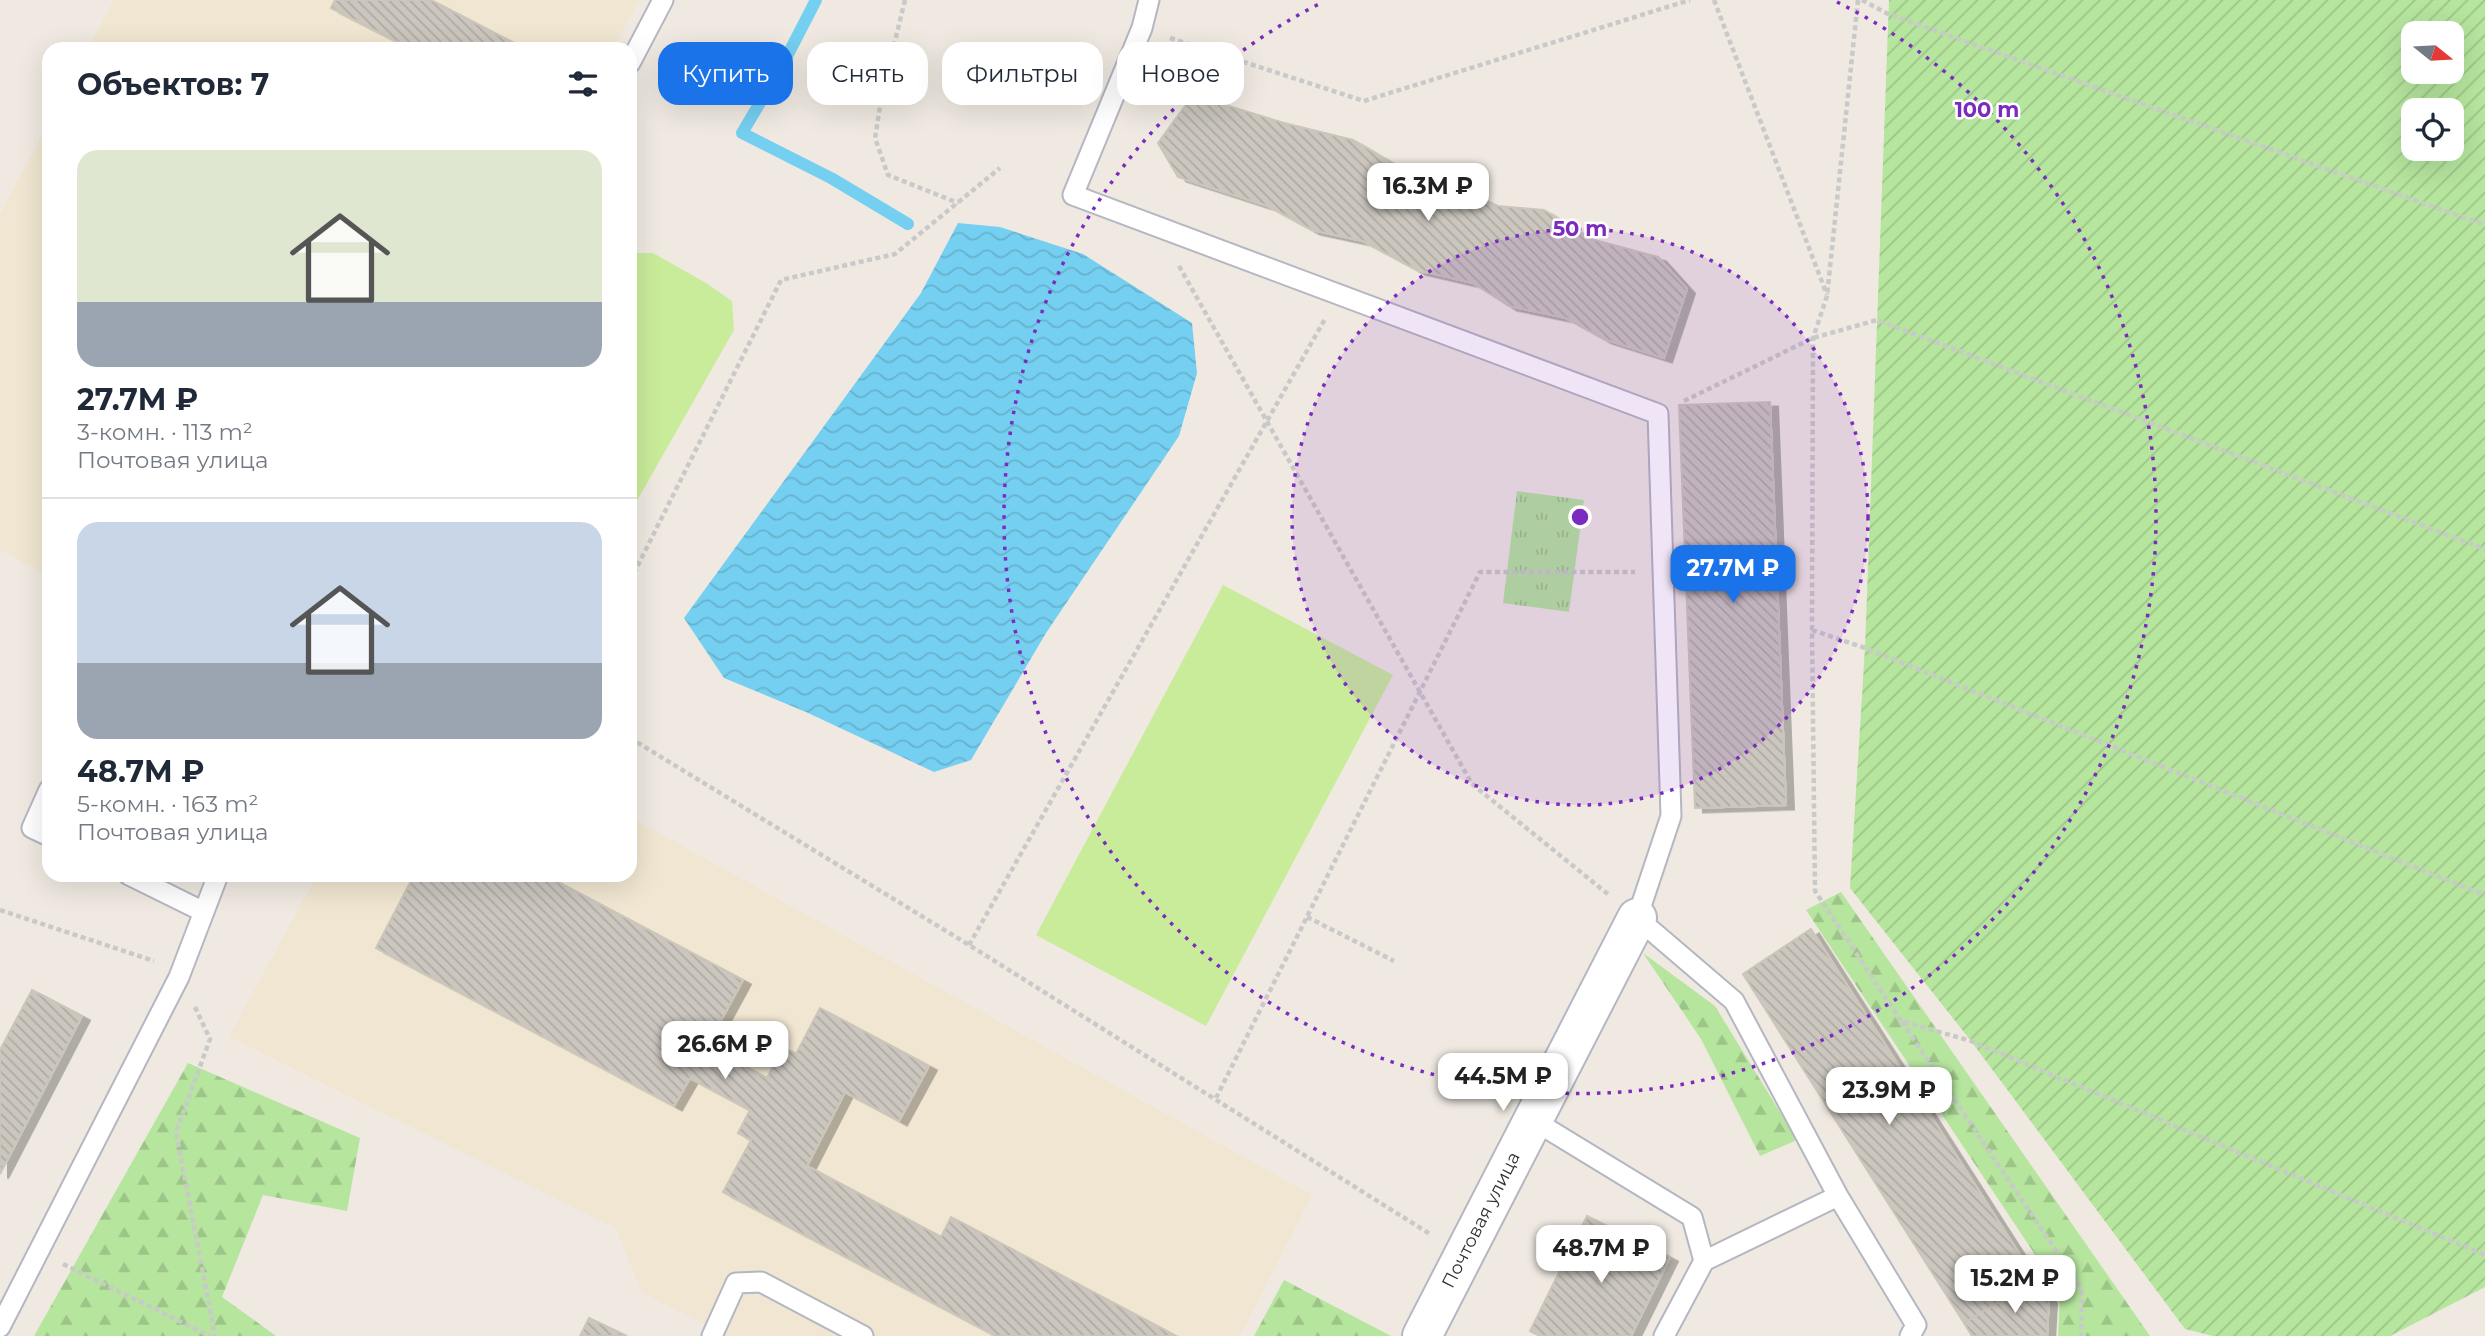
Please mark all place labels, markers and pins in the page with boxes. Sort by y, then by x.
pin: 16.3M ₽ [1363,164,1493,223]
centre of rings [1568,505,1592,529]
pin: 27.7M ₽ [1668,546,1798,605]
pin: 26.6M ₽ [660,1021,790,1081]
pin: 44.5M ₽ [1438,1054,1568,1113]
pin: 23.9M ₽ [1824,1068,1954,1127]
pin: 48.7M ₽ [1536,1226,1666,1285]
pin: 15.2M ₽ [1950,1256,2080,1315]

